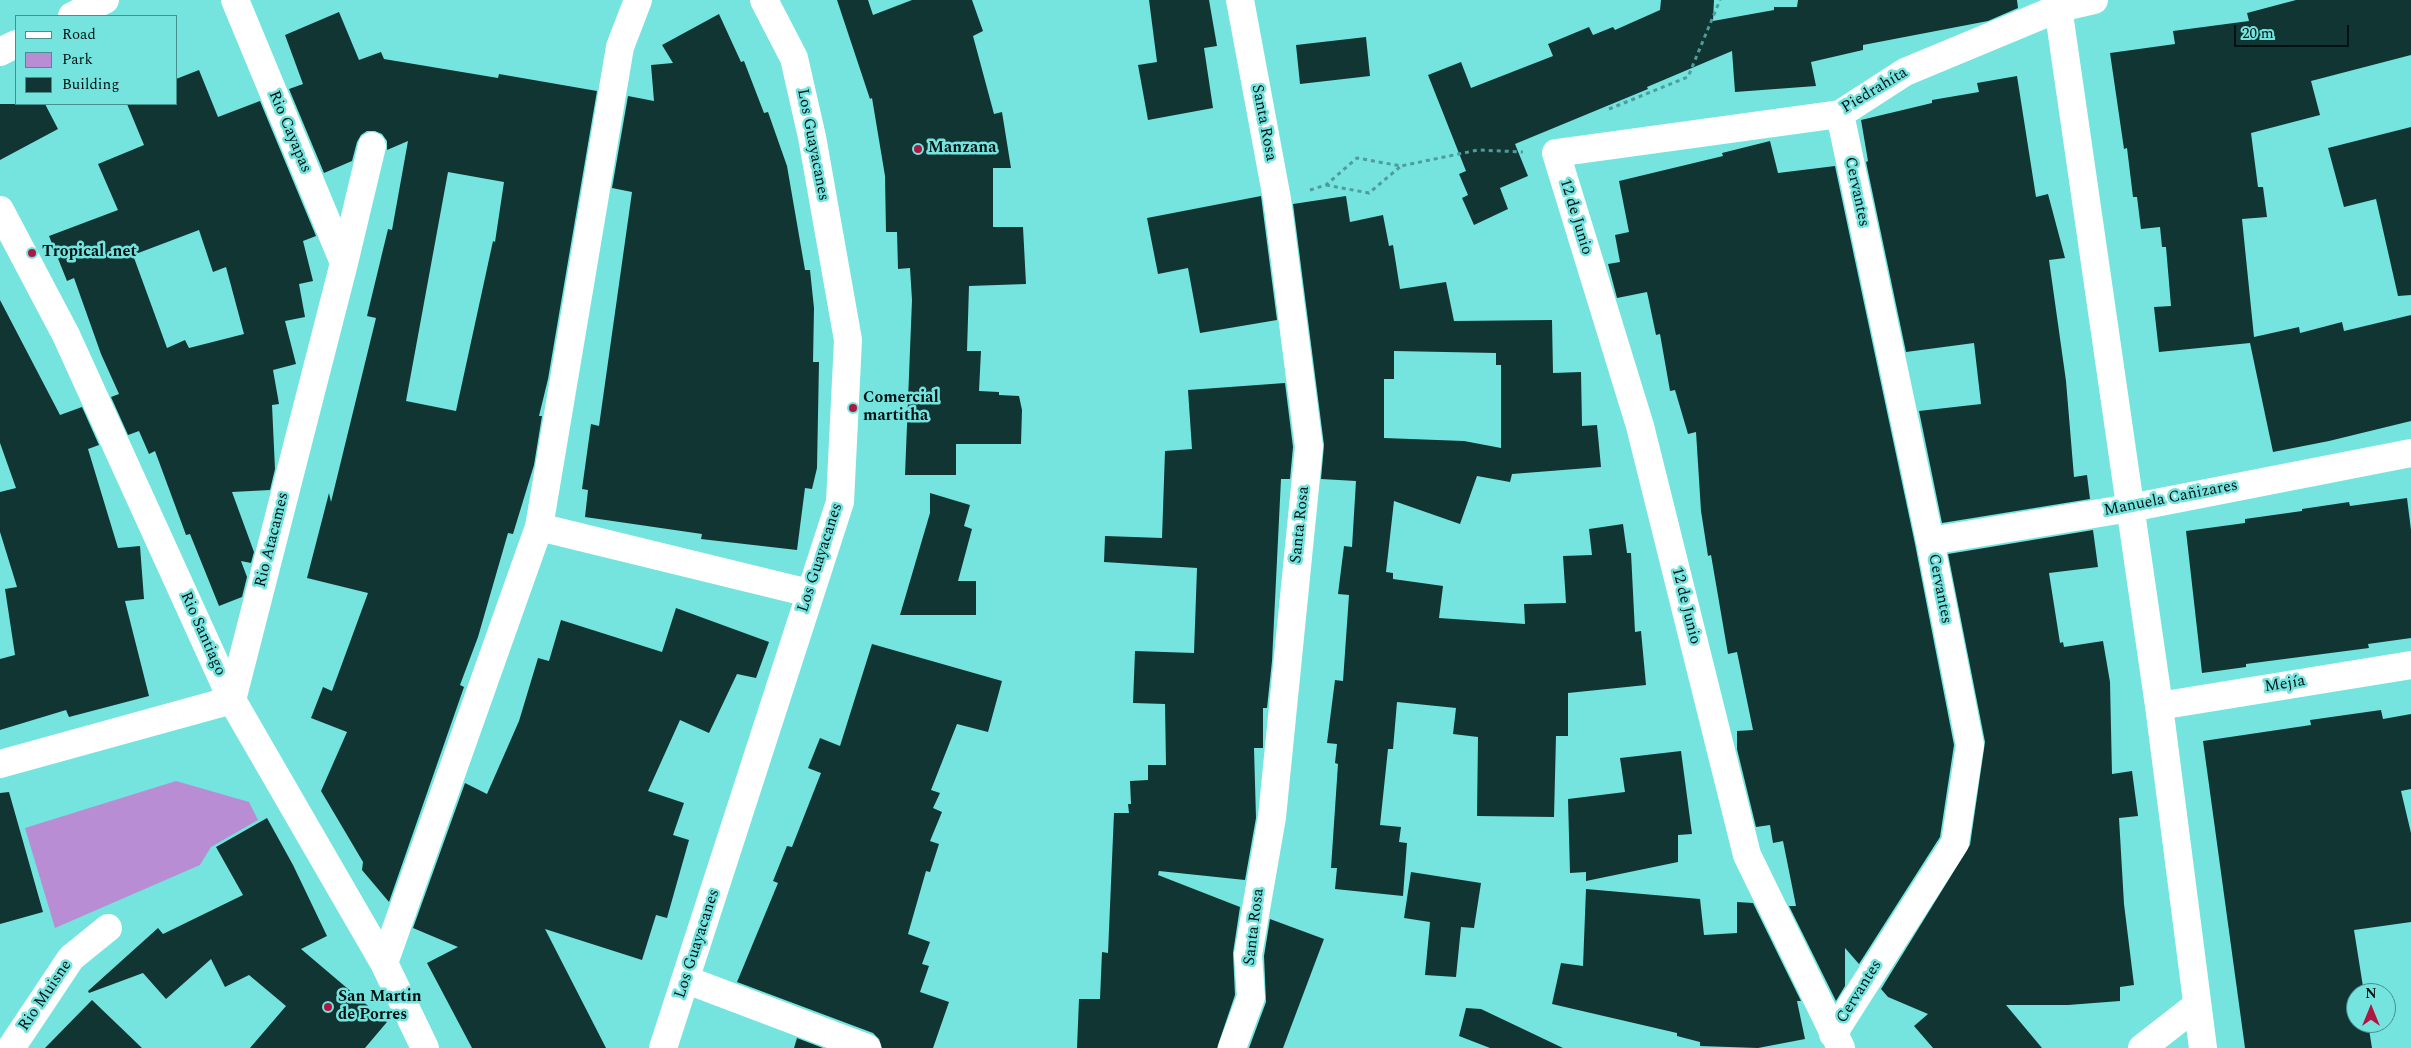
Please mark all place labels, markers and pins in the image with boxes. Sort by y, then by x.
place label: Manzana [928,139,996,159]
marker: Manzana [912,143,924,155]
place label: Tropical .net [42,243,137,263]
marker: Tropical .net [26,247,38,259]
place label: Comercial martitha [863,389,939,427]
marker: Comercial martitha [847,402,859,414]
place label: San Martin de Porres [338,988,422,1026]
marker: San Martin de Porres [322,1001,334,1013]

